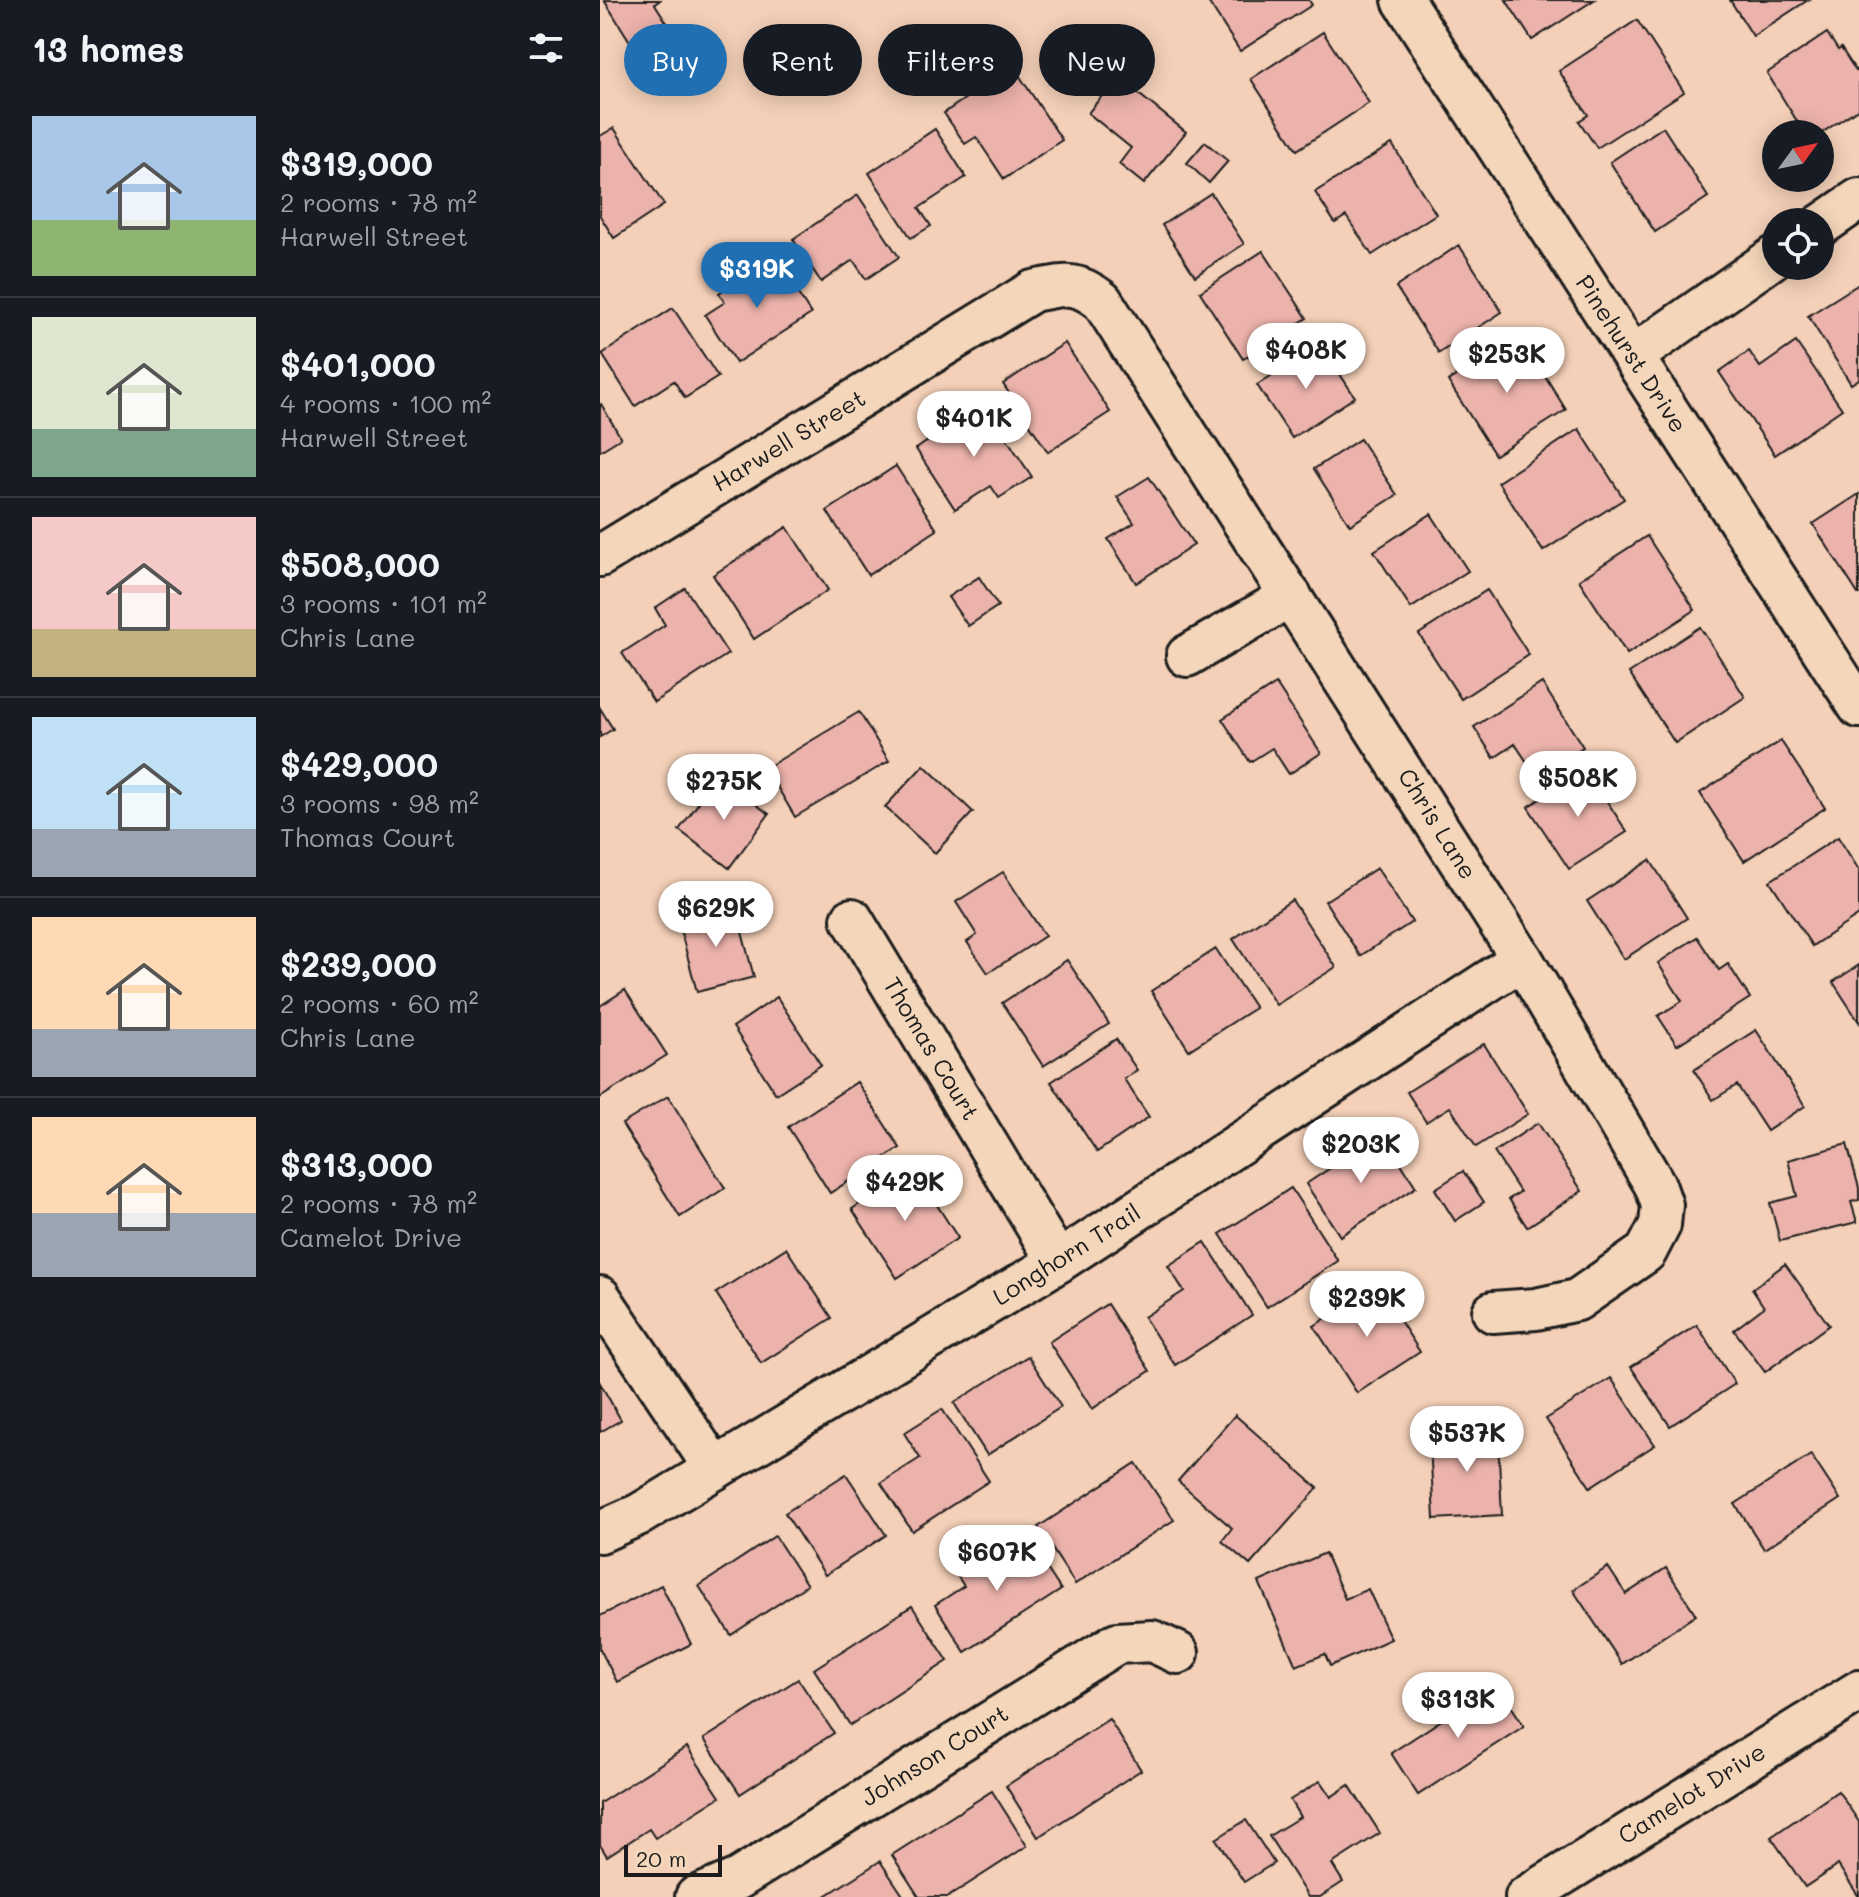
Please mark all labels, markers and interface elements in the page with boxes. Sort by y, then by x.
chip: Buy [624,24,727,96]
chip: Rent [743,24,862,96]
chip: Filters [878,24,1023,96]
chip: New [1039,24,1155,96]
text: 13 homes [32,26,185,71]
icon: filters [524,26,568,70]
north arrow [1762,120,1834,192]
map controls [1762,120,1834,280]
text: $319,000 [280,140,433,185]
icon: home [96,148,192,244]
text: 2 rooms · 78 m² [280,185,477,219]
button: locate [1762,208,1834,280]
text: Harwell Street [280,219,468,253]
pin: $319K [701,242,813,310]
text: $319K [719,251,795,285]
street label: Pinehurst Drive [1570,268,1695,438]
pin: $408K [1250,323,1362,391]
pin: $253K [1451,327,1563,395]
text: $408K [1265,332,1347,366]
text: $253K [1468,336,1546,370]
text: $401,000 [280,341,436,386]
icon: home [96,349,192,445]
street label: Harwell Street [706,382,871,498]
text: 4 rooms · 100 m² [280,386,491,420]
pin: $401K [918,391,1030,459]
text: $401K [935,400,1013,434]
text: Harwell Street [280,420,468,454]
text: $508,000 [280,541,440,586]
icon: home [96,549,192,645]
text: 3 rooms · 101 m² [280,586,487,620]
text: Chris Lane [280,620,416,654]
text: $429,000 [280,741,438,786]
icon: home [96,749,192,845]
pin: $508K [1522,751,1634,819]
pin: $275K [668,754,780,822]
text: $508K [1537,760,1619,794]
street label: Chris Lane [1392,762,1485,884]
text: $275K [685,763,763,797]
text: 3 rooms · 98 m² [280,786,479,820]
text: Thomas Court [280,820,455,854]
pin: $629K [660,881,772,949]
text: $629K [676,890,756,924]
text: $239,000 [280,941,437,986]
icon: home [96,949,192,1045]
street label: Thomas Court [877,971,987,1126]
text: 2 rooms · 60 m² [280,986,479,1020]
text: Chris Lane [280,1020,416,1054]
pin: $203K [1305,1117,1417,1185]
text: $203K [1321,1126,1401,1160]
text: $313,000 [280,1141,433,1186]
icon: home [96,1149,192,1245]
pin: $429K [849,1155,961,1223]
text: $429K [865,1164,945,1198]
text: 2 rooms · 78 m² [280,1186,477,1220]
street label: Longhorn Trail [986,1196,1146,1312]
text: Camelot Drive [280,1220,462,1254]
pin: $239K [1311,1271,1423,1339]
text: $239K [1328,1280,1406,1314]
pin: $537K [1411,1406,1523,1474]
text: $537K [1428,1415,1506,1449]
pin: $607K [941,1525,1053,1593]
text: $607K [957,1534,1037,1568]
pin: $313K [1402,1672,1514,1740]
text: $313K [1420,1681,1496,1715]
street label: Johnson Court [855,1697,1014,1812]
street label: Camelot Drive [1612,1735,1771,1850]
scale bar [624,1841,722,1877]
text: 20 m [636,1844,686,1873]

